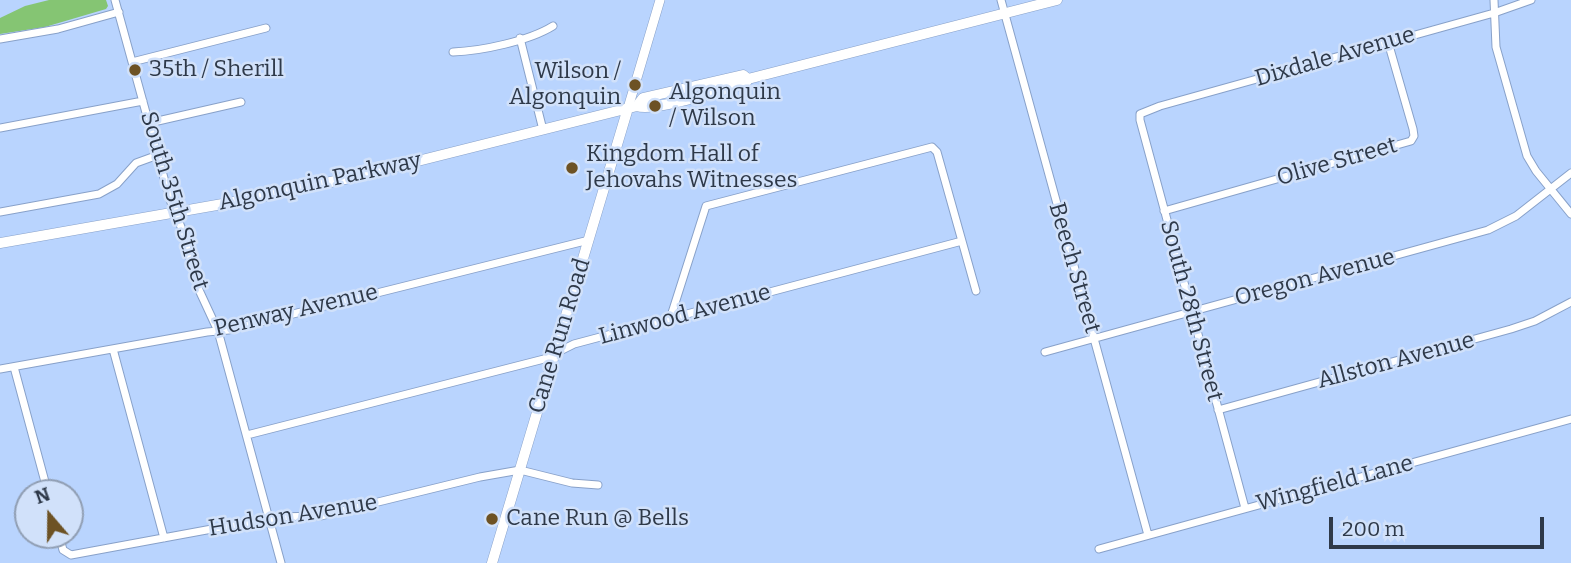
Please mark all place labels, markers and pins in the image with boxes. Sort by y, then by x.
place label: 35th / Sherill [149,56,284,84]
place label: Wilson / Algonquin [509,58,621,112]
marker: 35th / Sherill [127,62,143,78]
marker: Wilson / Algonquin [627,77,643,93]
place label: Algonquin / Wilson [669,79,781,133]
marker: Algonquin / Wilson [647,98,663,114]
place label: Kingdom Hall of Jehovahs Witnesses [586,141,798,195]
marker: Kingdom Hall of Jehovahs Witnesses [564,160,580,176]
place label: Cane Run @ Bells [506,505,689,533]
marker: Cane Run @ Bells [484,511,500,527]

